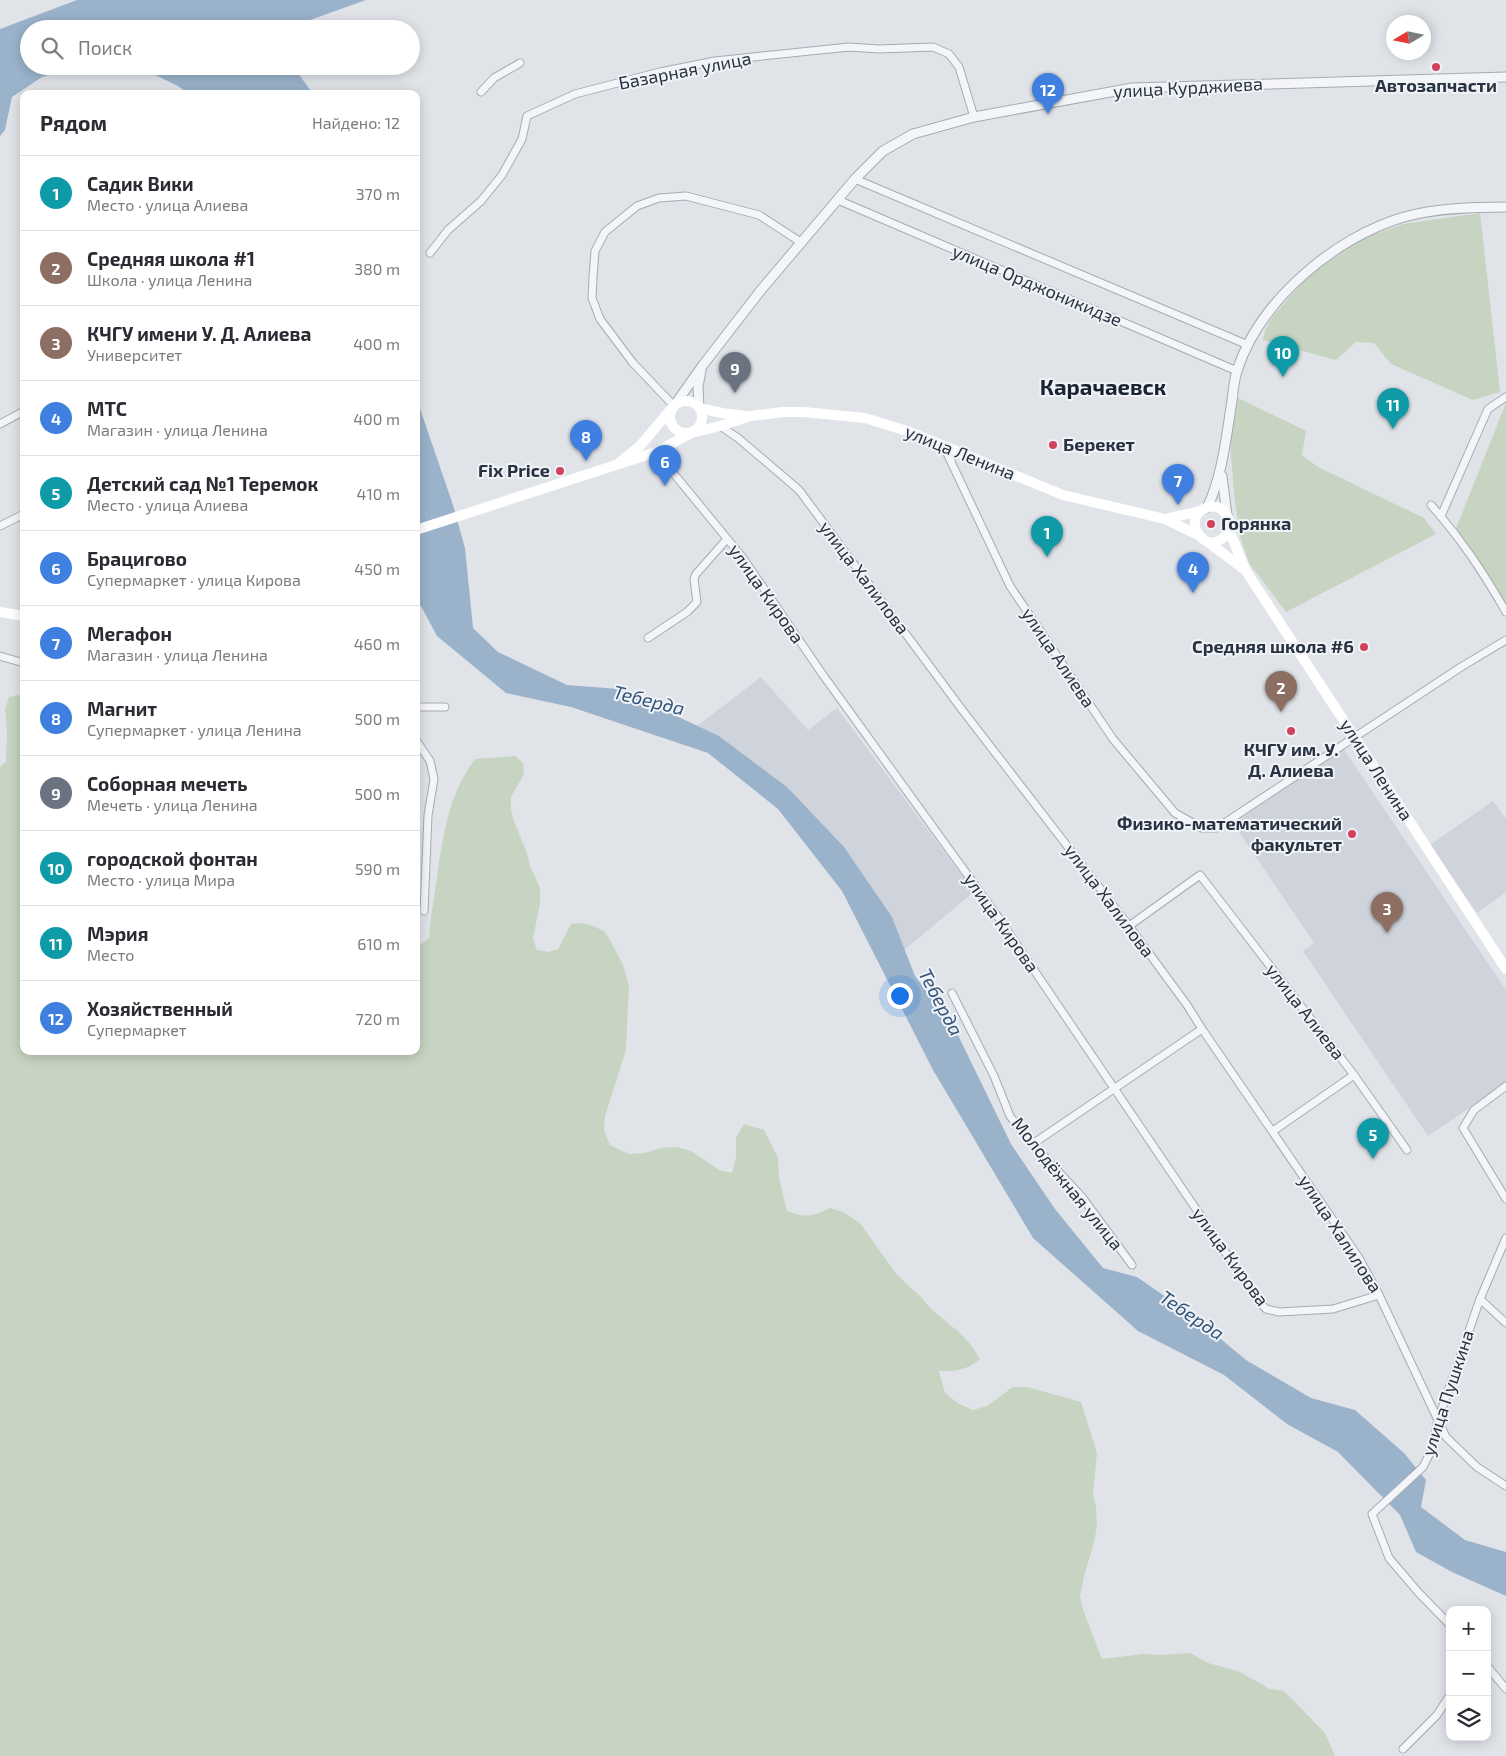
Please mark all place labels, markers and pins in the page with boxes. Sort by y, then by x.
marker: Автозапчасти [1430,61,1442,73]
pin: 12 [1032,73,1064,114]
place label: Автозапчасти [1375,74,1497,96]
pin: 10 [1267,336,1299,377]
pin: 9 [719,352,751,393]
pin: 11 [1377,388,1409,429]
pin: 8 [570,420,602,461]
place label: Берекет [1063,433,1135,455]
marker: Берекет [1047,439,1059,451]
pin: 6 [649,445,681,486]
place label: Fix Price [478,459,550,481]
pin: 7 [1162,464,1194,505]
marker: Fix Price [554,465,566,477]
place label: Горянка [1221,512,1291,534]
pin: 1 [1031,516,1063,557]
marker: Горянка [1205,518,1217,530]
pin: 4 [1177,552,1209,593]
place label: Средняя школа #6 [1192,635,1354,657]
marker: Средняя школа #6 [1358,641,1370,653]
pin: 2 [1265,671,1297,712]
marker: КЧГУ им. У. Д. Алиева [1285,725,1297,737]
place label: КЧГУ им. У. Д. Алиева [1243,738,1339,781]
place label: Физико-математический факультет [1117,812,1342,855]
marker: Физико-математический факультет [1346,828,1358,840]
pin: 3 [1371,892,1403,933]
pin: 5 [1357,1118,1389,1159]

